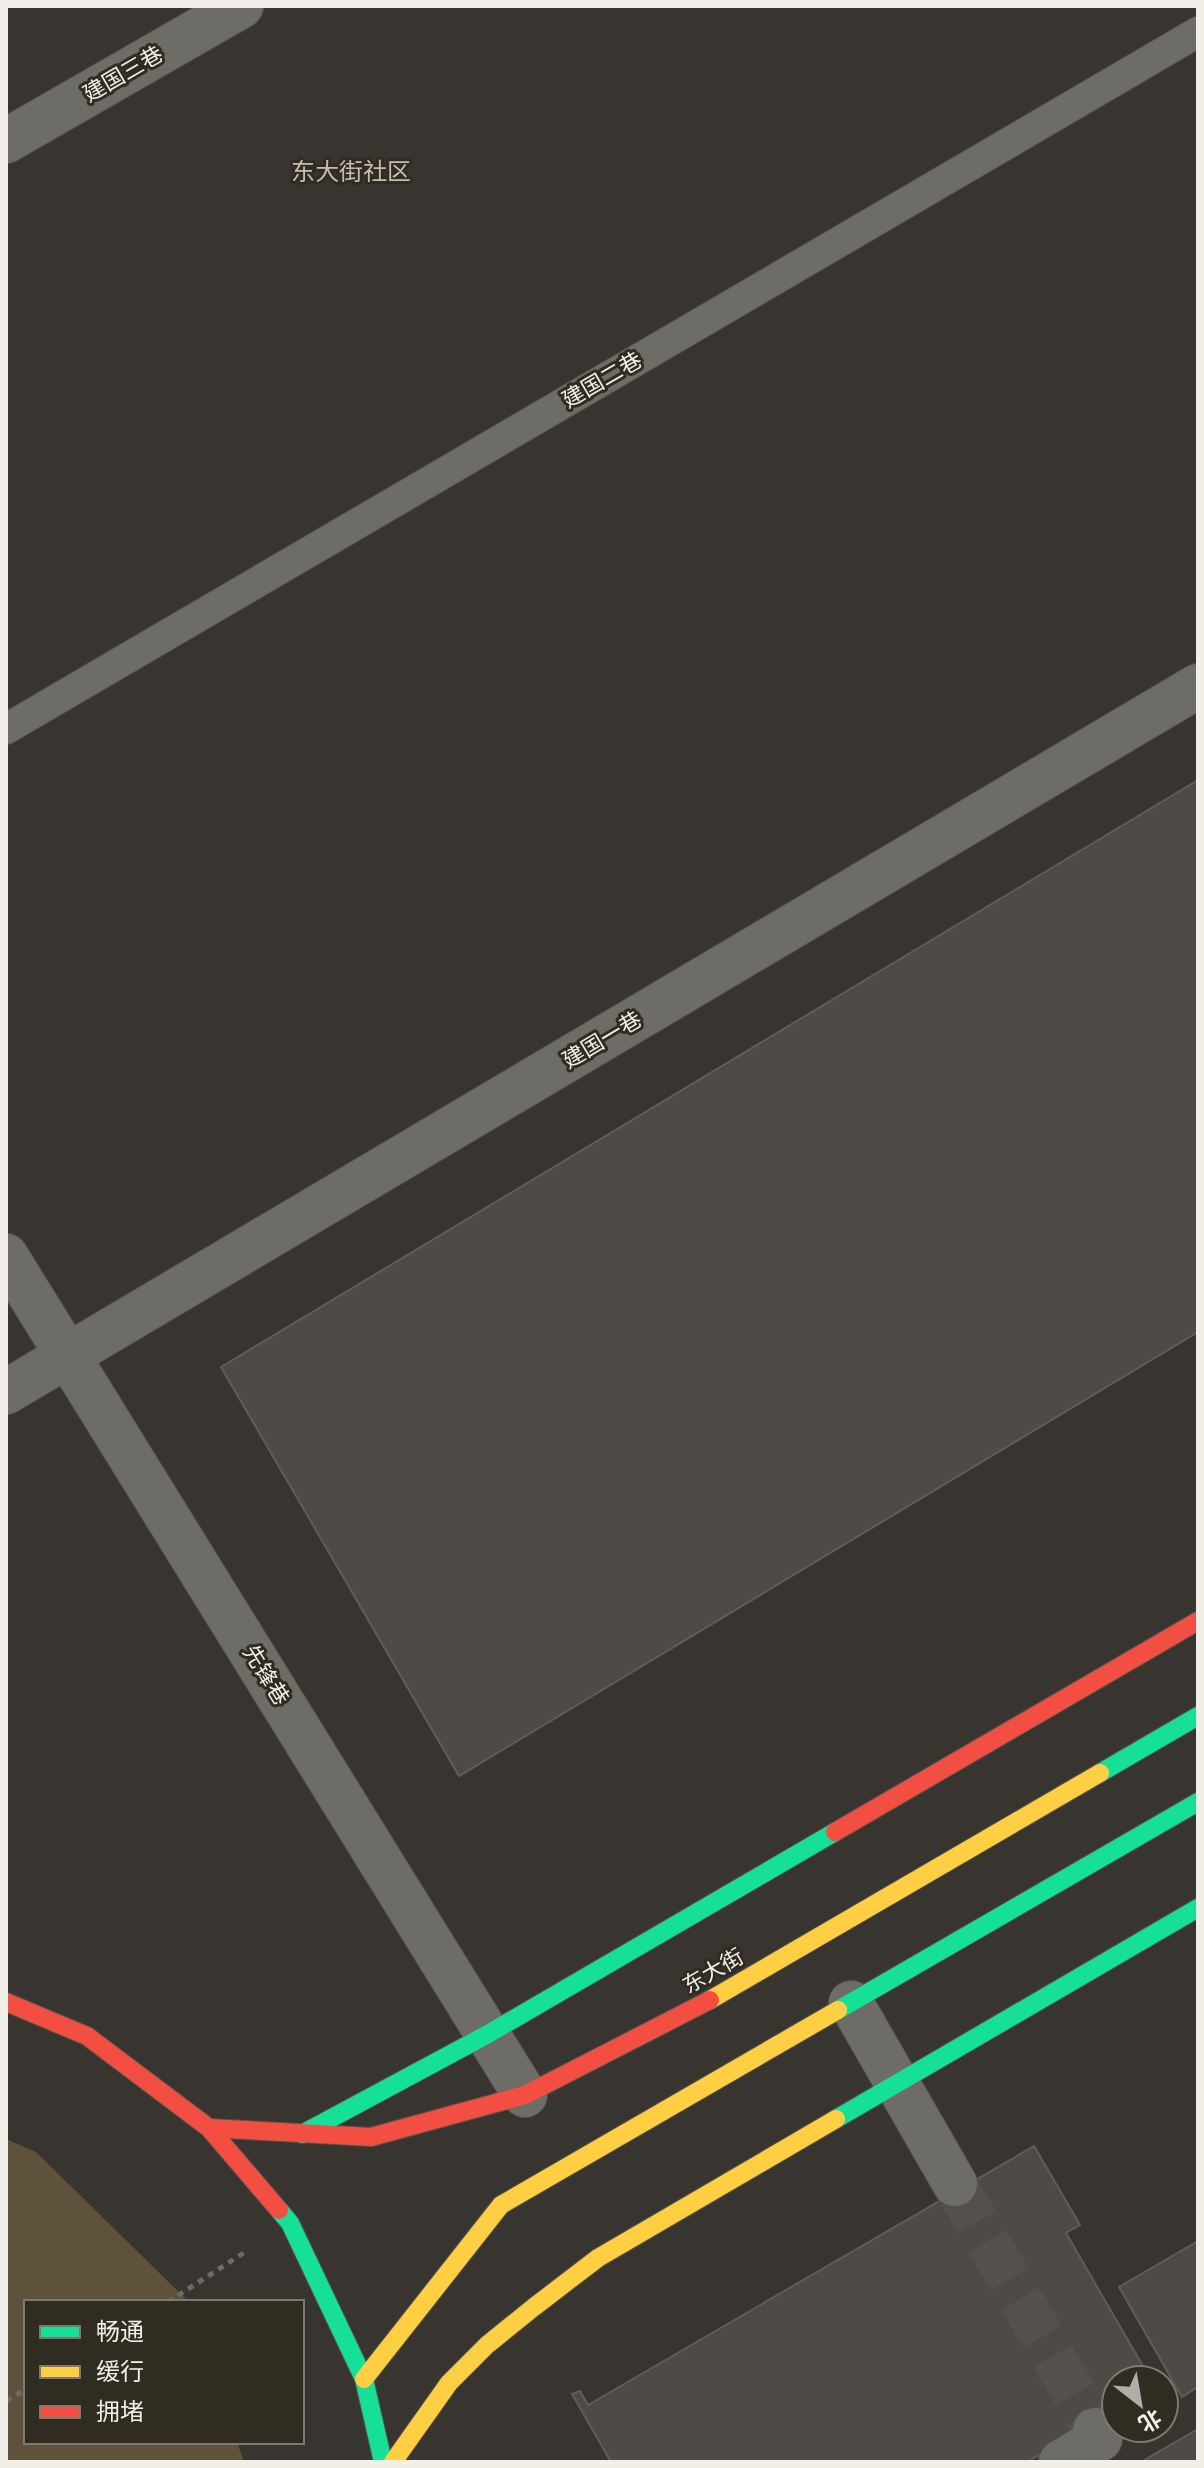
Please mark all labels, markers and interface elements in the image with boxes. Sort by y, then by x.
street label: 建国三巷 [78,40,168,108]
district label: 东大街社区 [291,158,411,186]
street label: 建国二巷 [557,346,647,414]
street label: 建国一巷 [557,1006,647,1074]
street label: 先锋巷 [237,1640,295,1710]
street label: 东大街 [678,1943,748,1999]
legend [24,2300,304,2444]
text: 畅通 [96,2318,144,2346]
text: 缓行 [96,2358,144,2386]
north arrow [1100,2364,1180,2444]
text: 拥堵 [96,2398,144,2426]
text: 北 [1134,2403,1166,2438]

